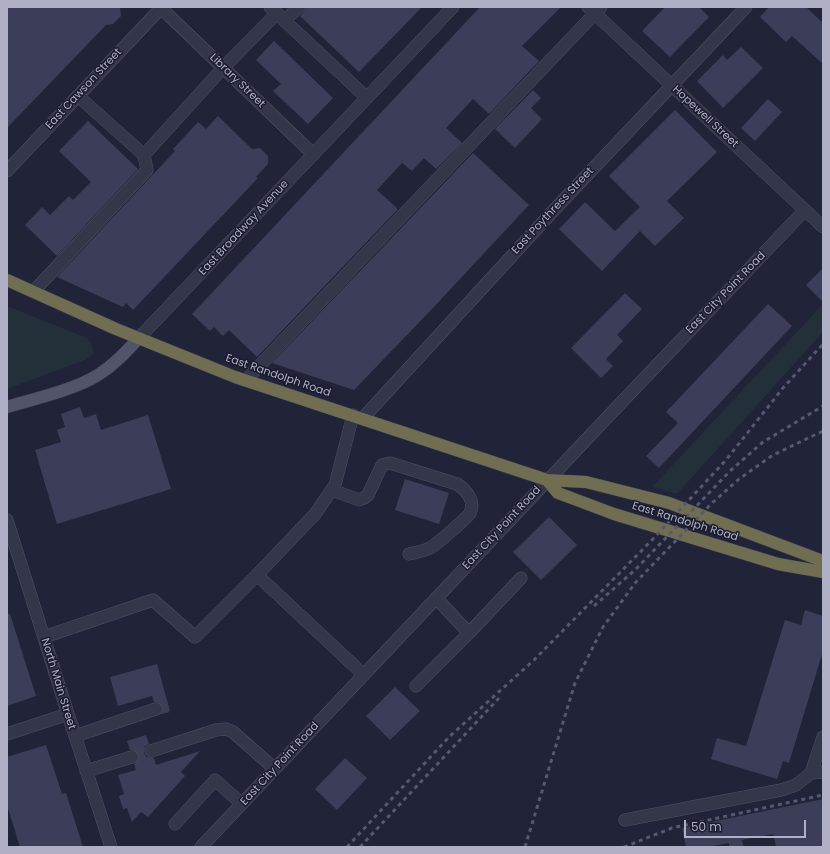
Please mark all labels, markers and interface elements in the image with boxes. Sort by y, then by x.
street label: East Cawson Street [43,46,125,132]
street label: Library Street [207,51,267,111]
street label: Hopewell Street [669,83,741,151]
street label: East Poythress Street [509,165,597,257]
street label: East Broadway Avenue [196,178,292,278]
street label: East City Point Road [683,249,769,337]
street label: East Randolph Road [224,352,332,400]
street label: East City Point Road [460,484,544,572]
street label: East Randolph Road [630,500,740,544]
street label: North Main Street [38,637,78,731]
street label: East City Point Road [238,720,322,808]
scale bar [686,812,808,838]
text: 50 m [691,818,722,835]

